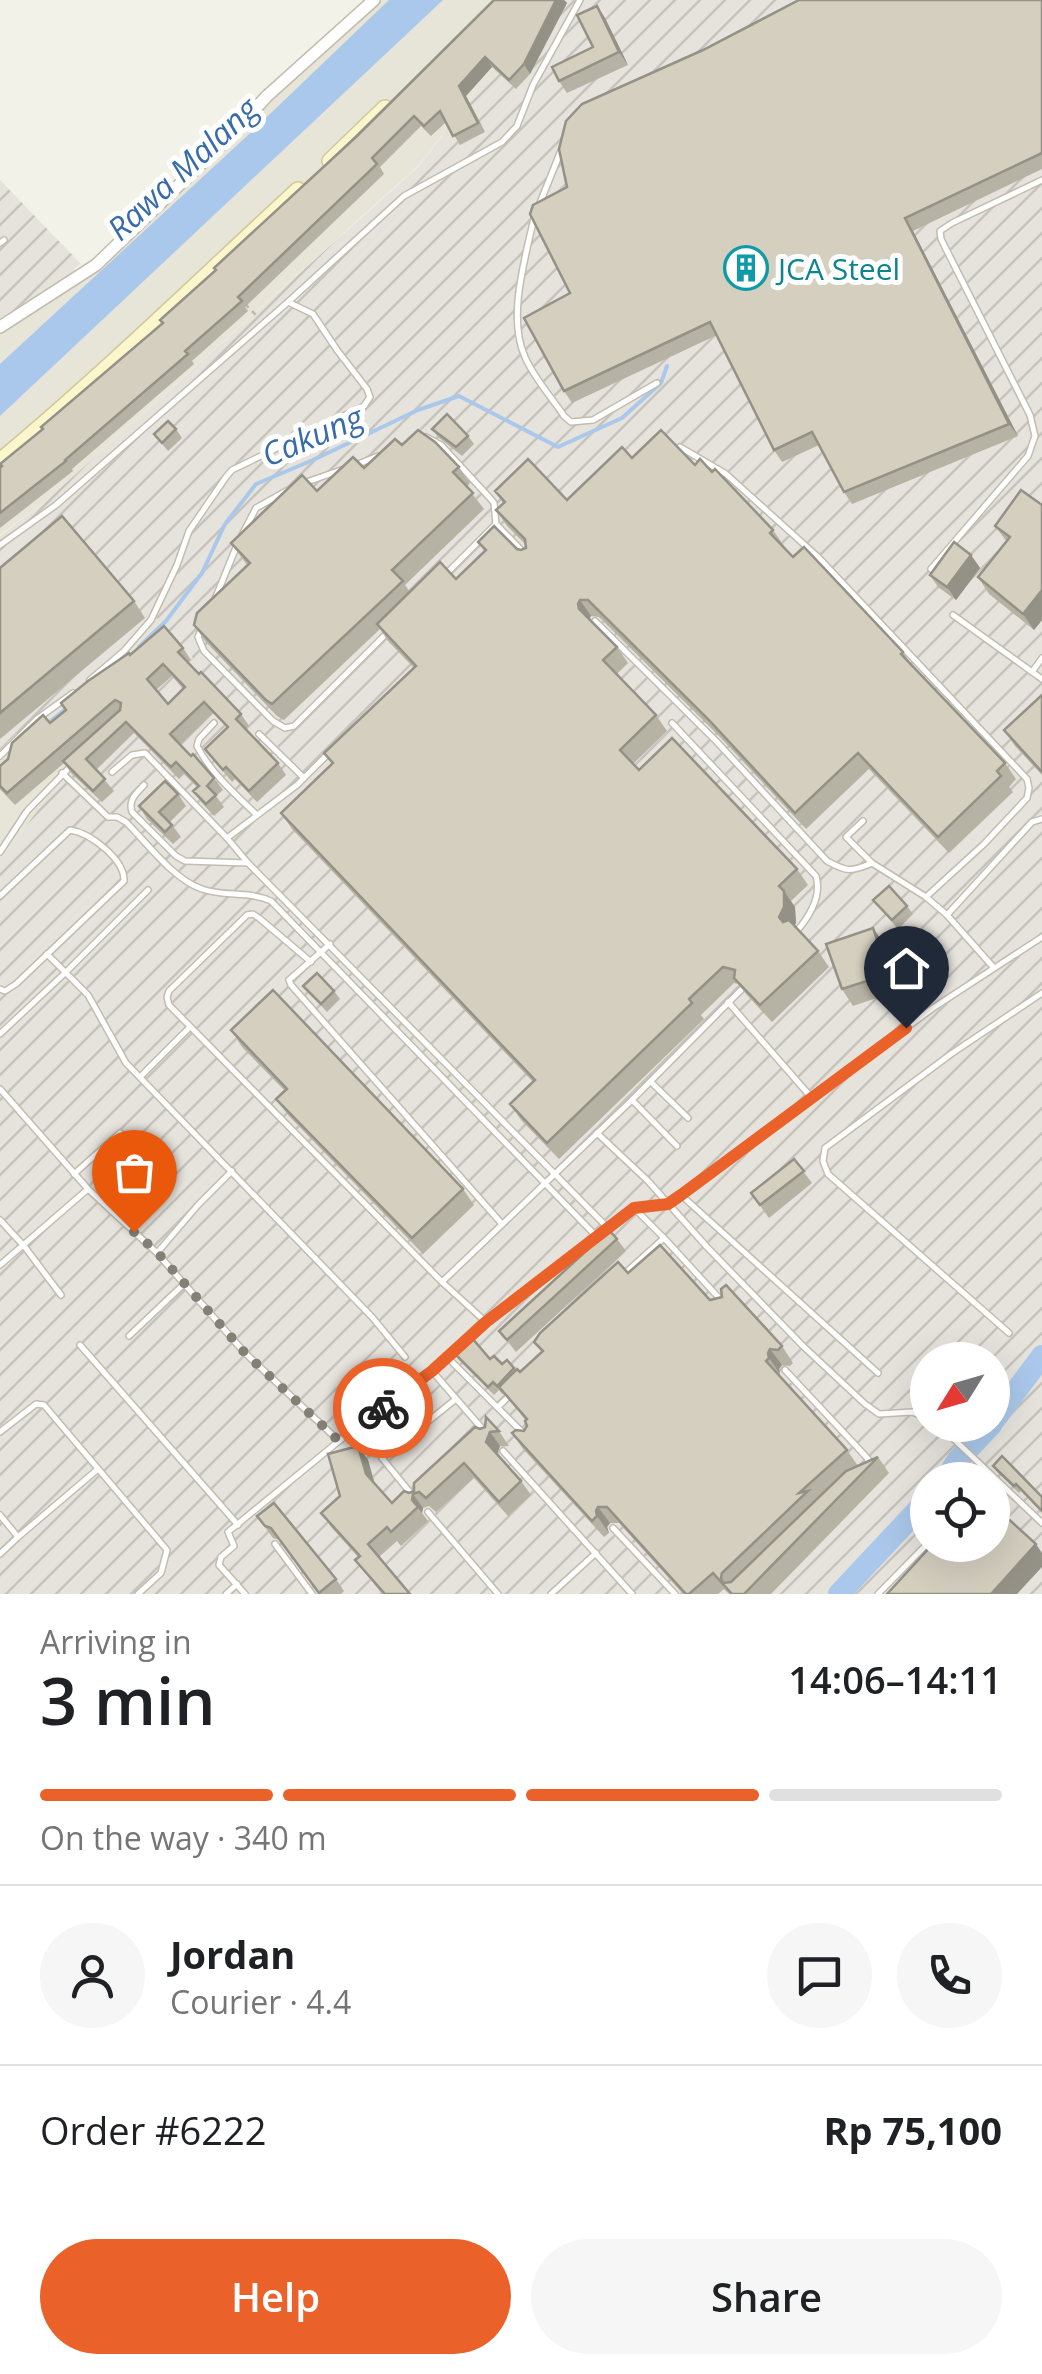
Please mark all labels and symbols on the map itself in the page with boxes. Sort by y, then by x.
water label: Rawa Malang [97,86,268,249]
building icon: JCA Steel [723,245,769,291]
place label: JCA Steel [775,248,900,289]
water label: Cakung [255,394,370,476]
pin [864,926,949,1029]
pin [92,1130,177,1233]
north arrow [910,1342,1010,1442]
courier [333,1358,433,1458]

